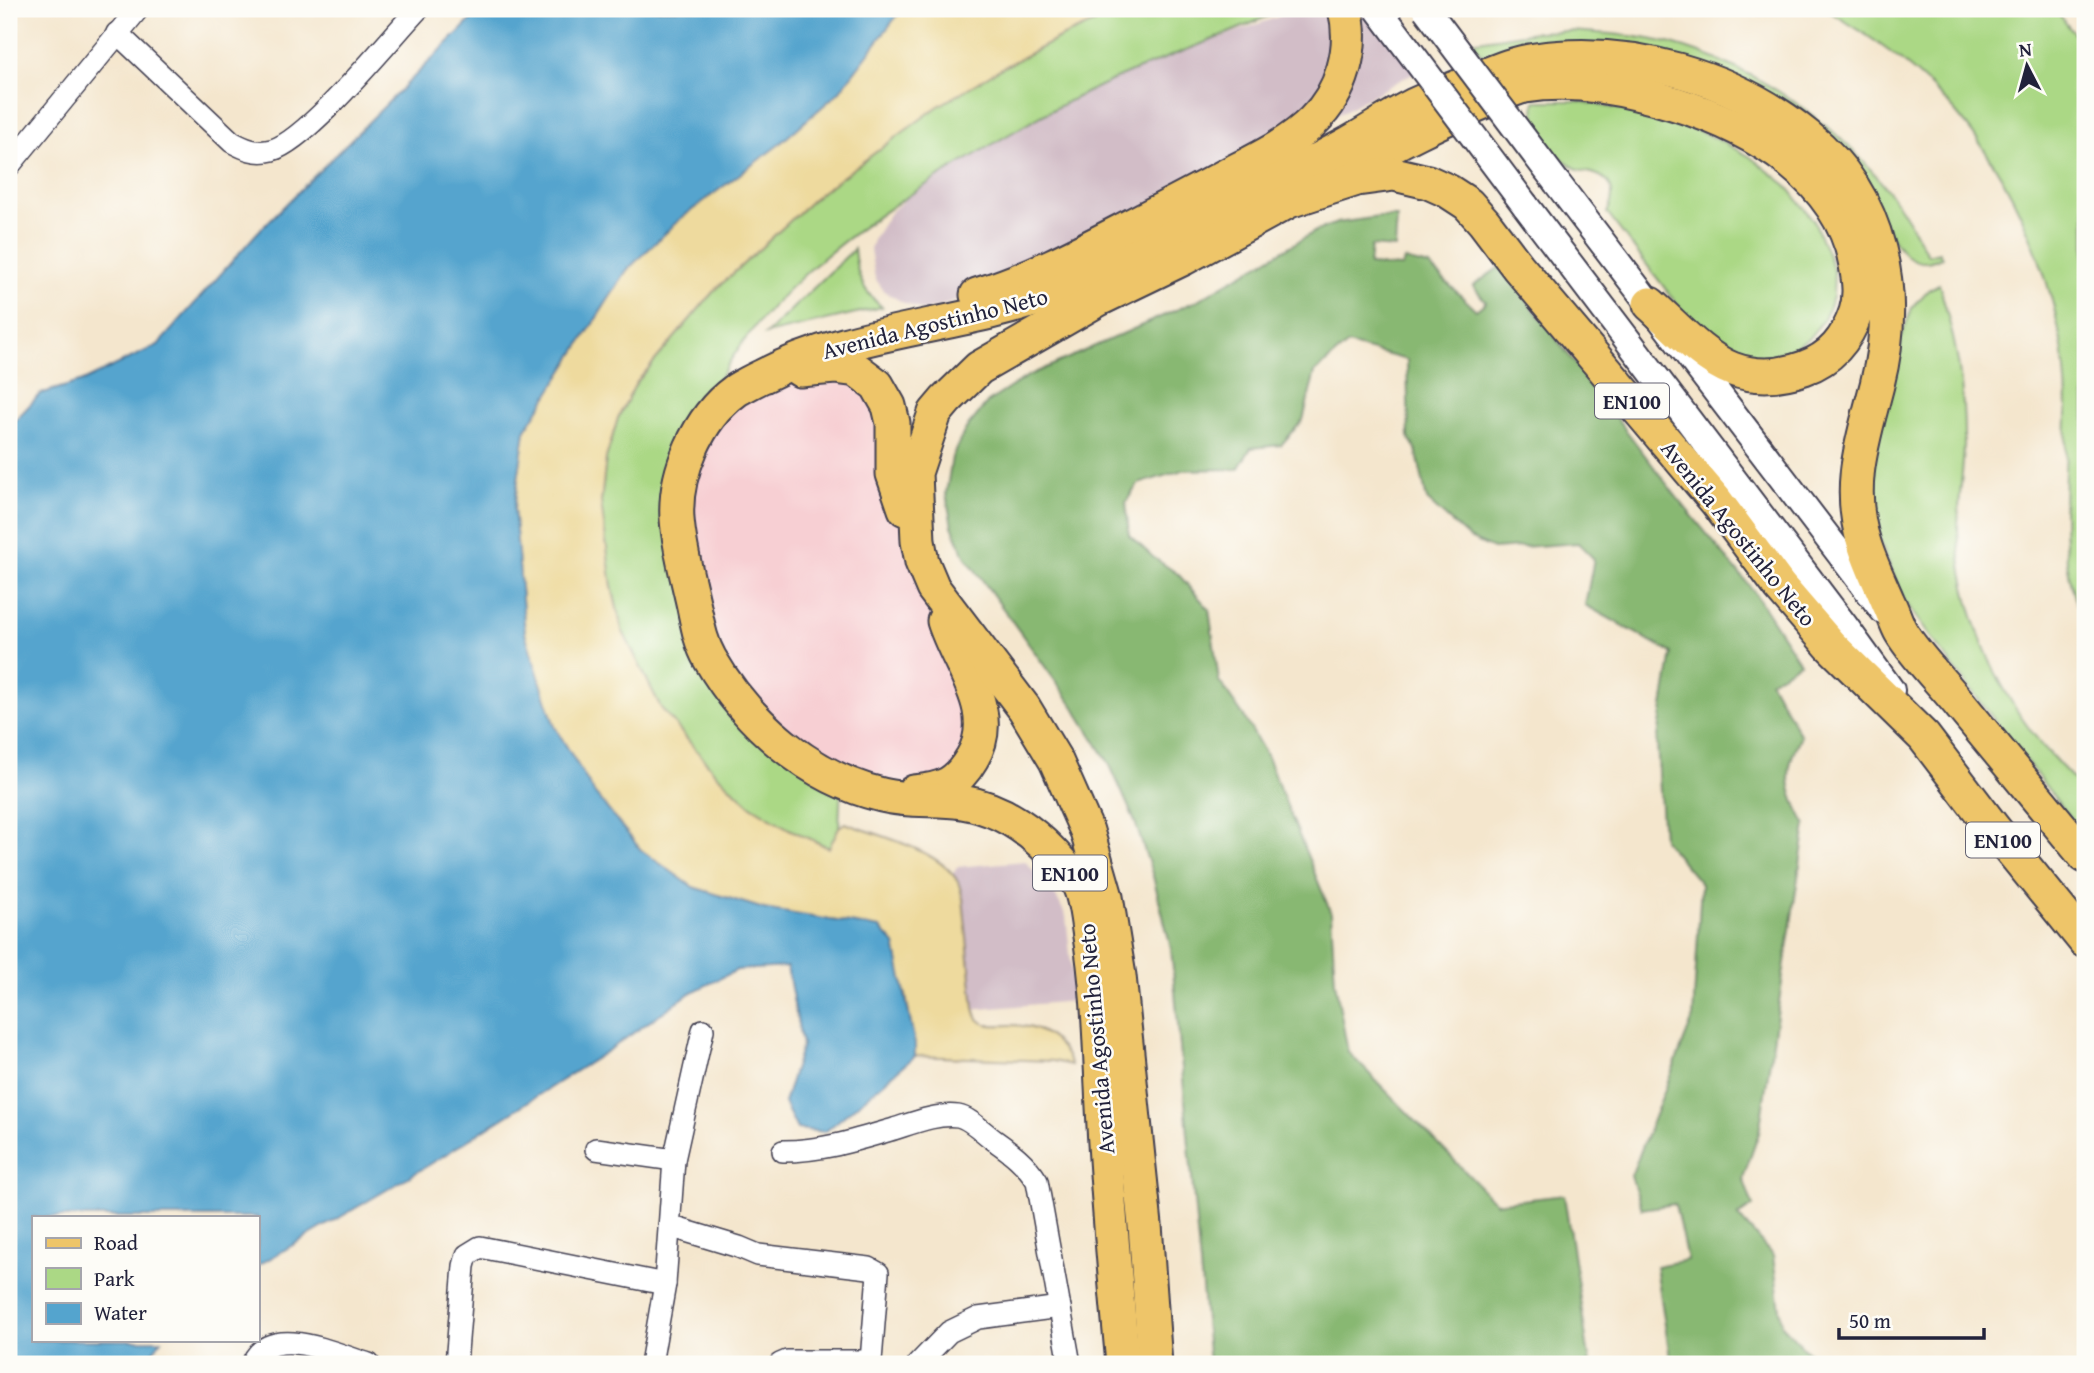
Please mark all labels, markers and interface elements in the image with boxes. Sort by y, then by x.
north arrow [1993,32,2062,102]
text: N [2017,34,2033,64]
street label: Avenida Agostinho Neto [819,279,1051,367]
road number: EN100 [1595,384,1669,418]
street label: Avenida Agostinho Neto [1653,433,1825,633]
road number: EN100 [1966,822,2040,858]
road number: EN100 [1033,856,1107,890]
street label: Avenida Agostinho Neto [1069,922,1123,1156]
legend [32,1216,259,1342]
text: Road [94,1227,139,1258]
text: Park [94,1263,135,1294]
scale bar [1839,1296,1984,1340]
text: Water [94,1297,147,1328]
text: 50 m [1849,1305,1891,1336]

